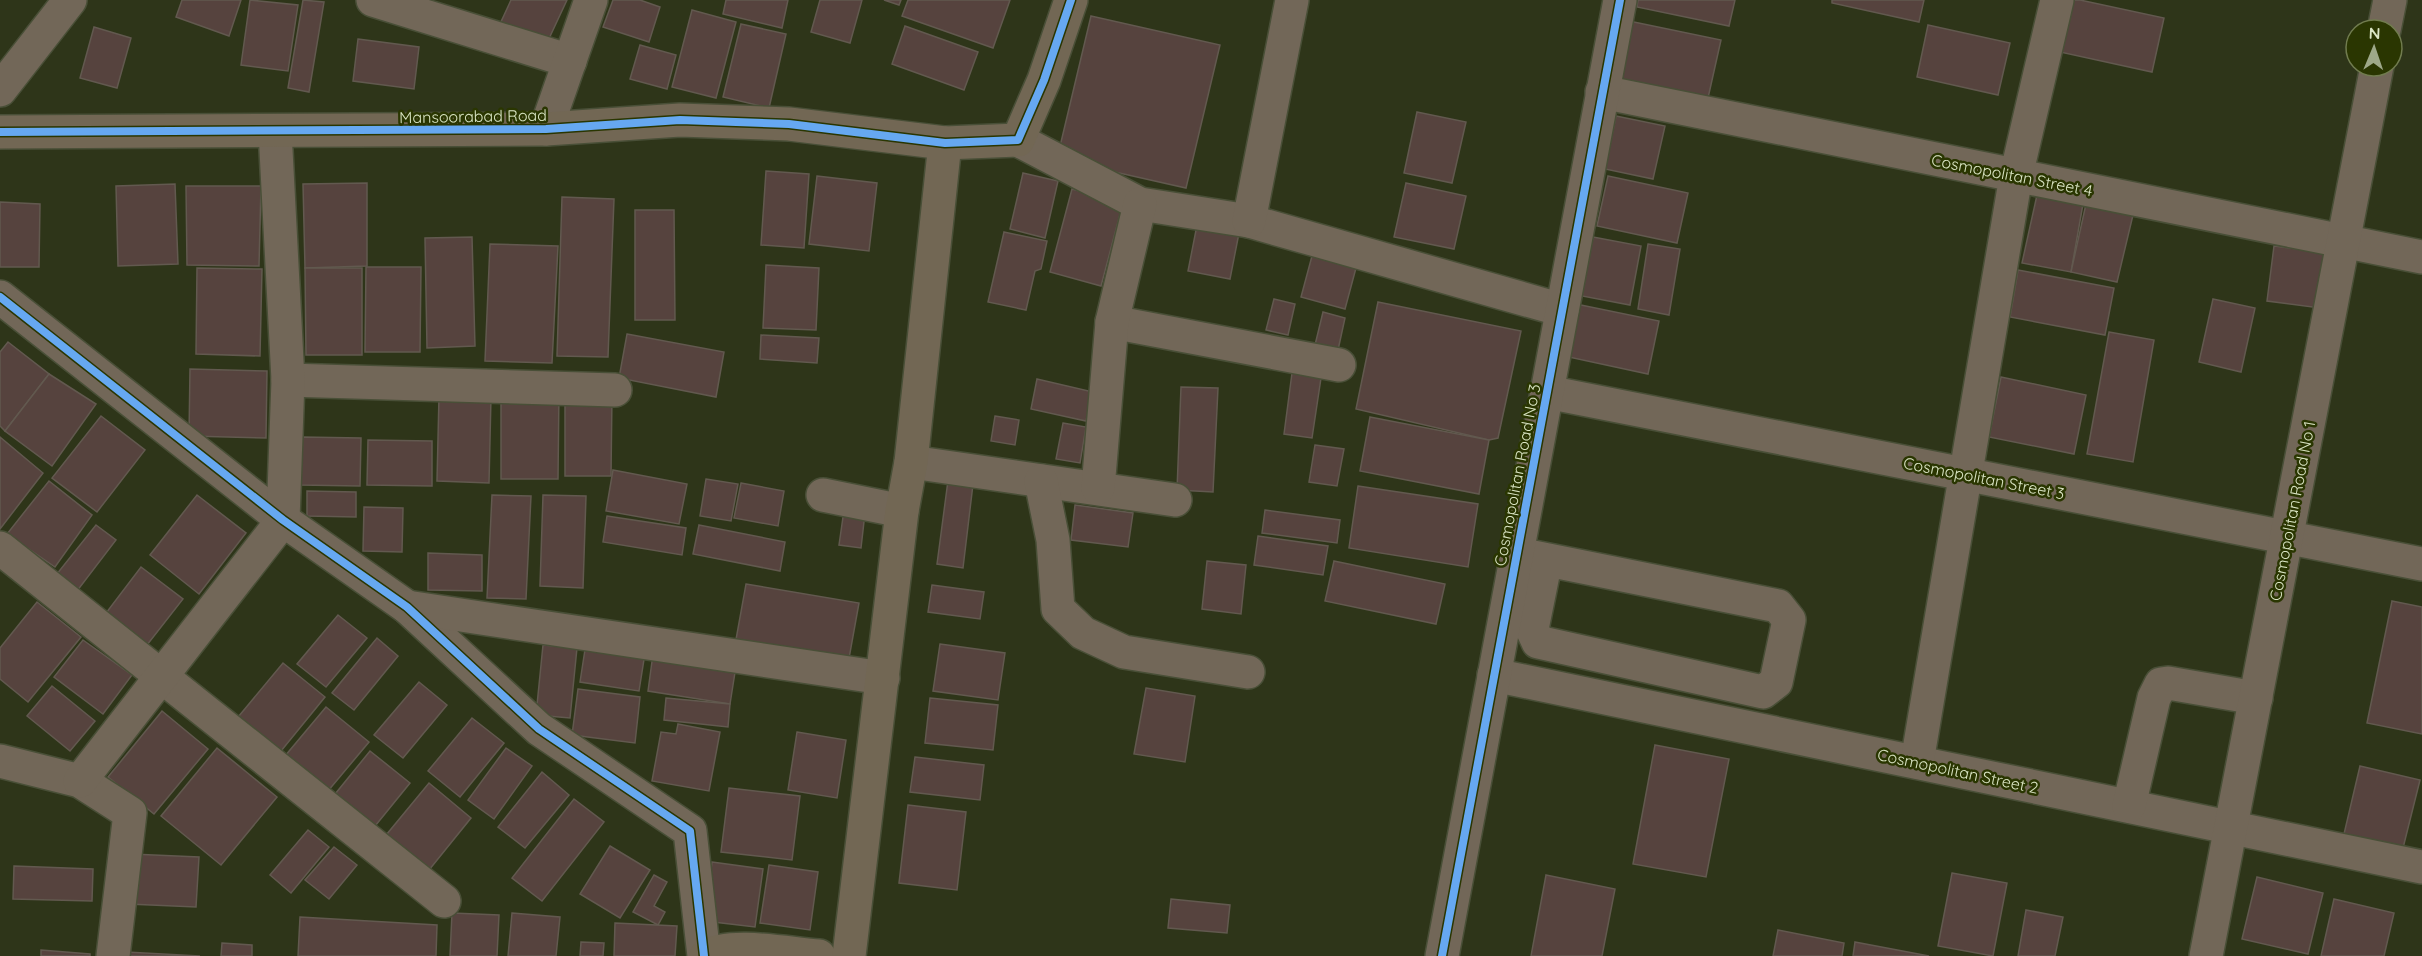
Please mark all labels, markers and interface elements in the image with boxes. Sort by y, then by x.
north arrow [2344,18,2404,78]
text: N [2368,23,2381,43]
street label: Mansoorabad Road [399,105,547,127]
street label: Cosmopolitan Street 4 [1930,150,2094,200]
street label: Cosmopolitan Road No 3 [1490,382,1544,568]
street label: Cosmopolitan Road No 1 [2265,419,2319,603]
street label: Cosmopolitan Street 3 [1902,453,2066,503]
street label: Cosmopolitan Street 2 [1876,744,2040,798]

